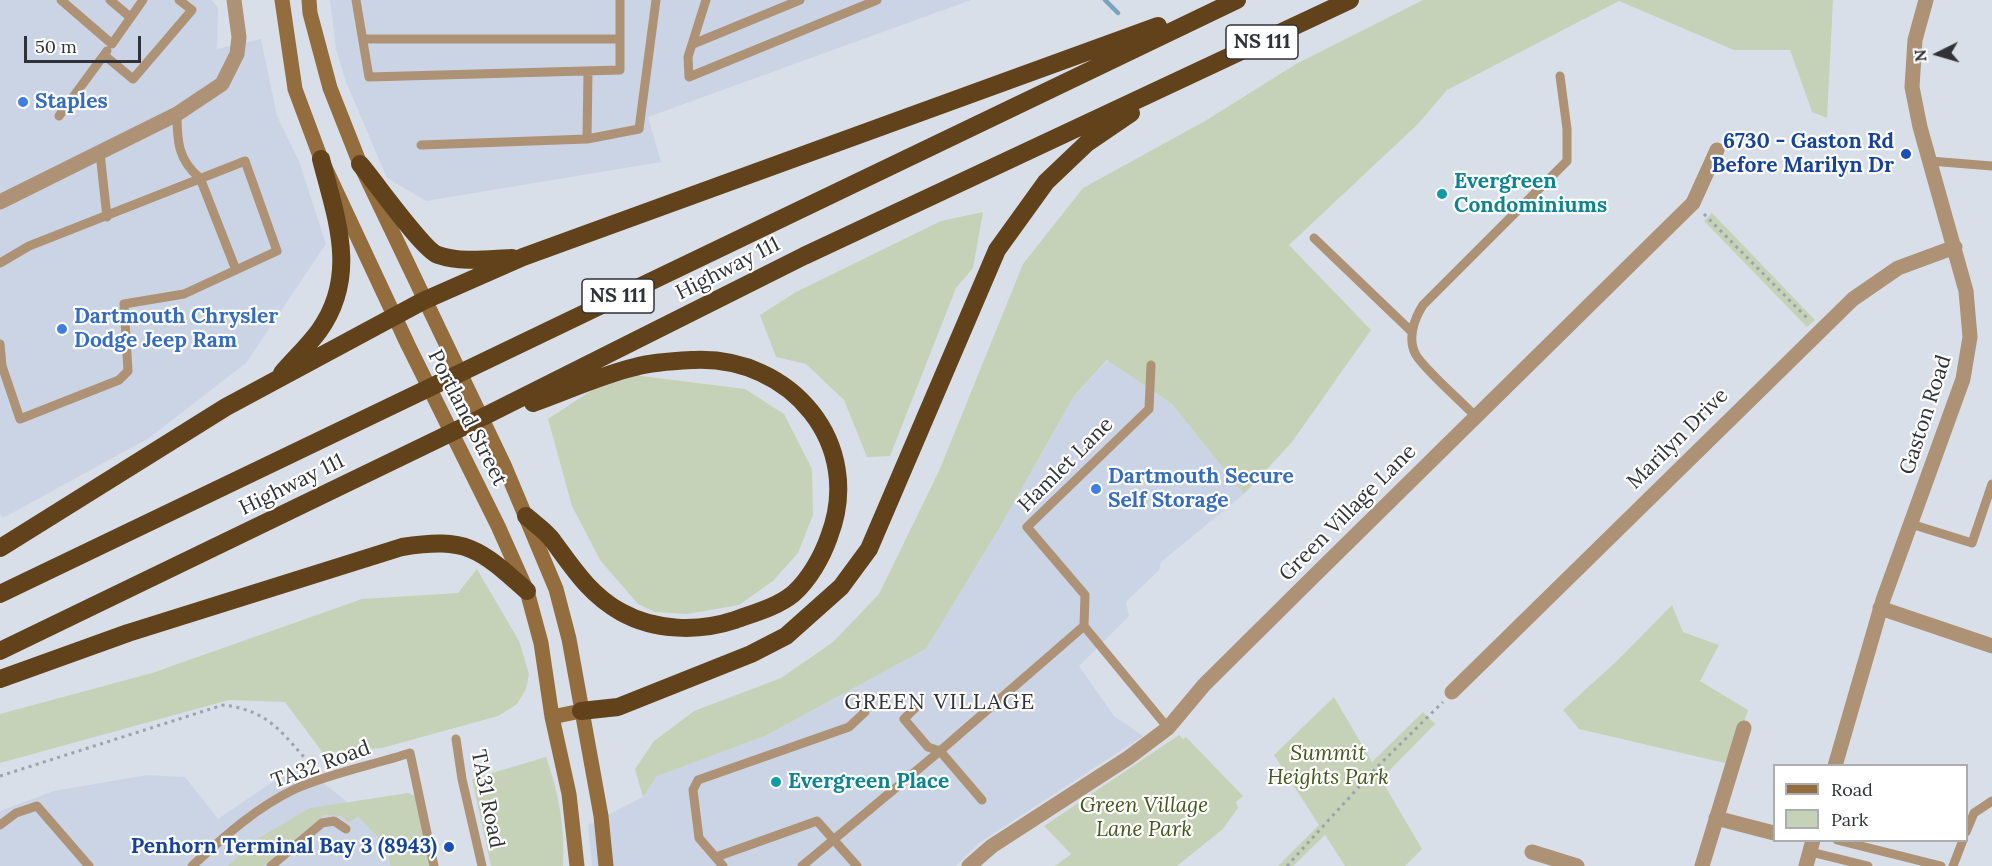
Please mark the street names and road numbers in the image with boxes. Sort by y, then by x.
road number: NS 111 [1226,25,1298,59]
street label: Highway 111 [672,232,784,306]
road number: NS 111 [582,279,654,313]
street label: Portland Street [422,346,512,490]
street label: Gaston Road [1895,352,1957,478]
street label: Marilyn Drive [1622,383,1734,495]
street label: Hamlet Lane [1013,412,1119,518]
street label: Green Village Lane [1274,439,1422,587]
street label: Highway 111 [235,449,349,521]
street label: TA32 Road [268,735,374,795]
street label: TA31 Road [465,748,509,850]

